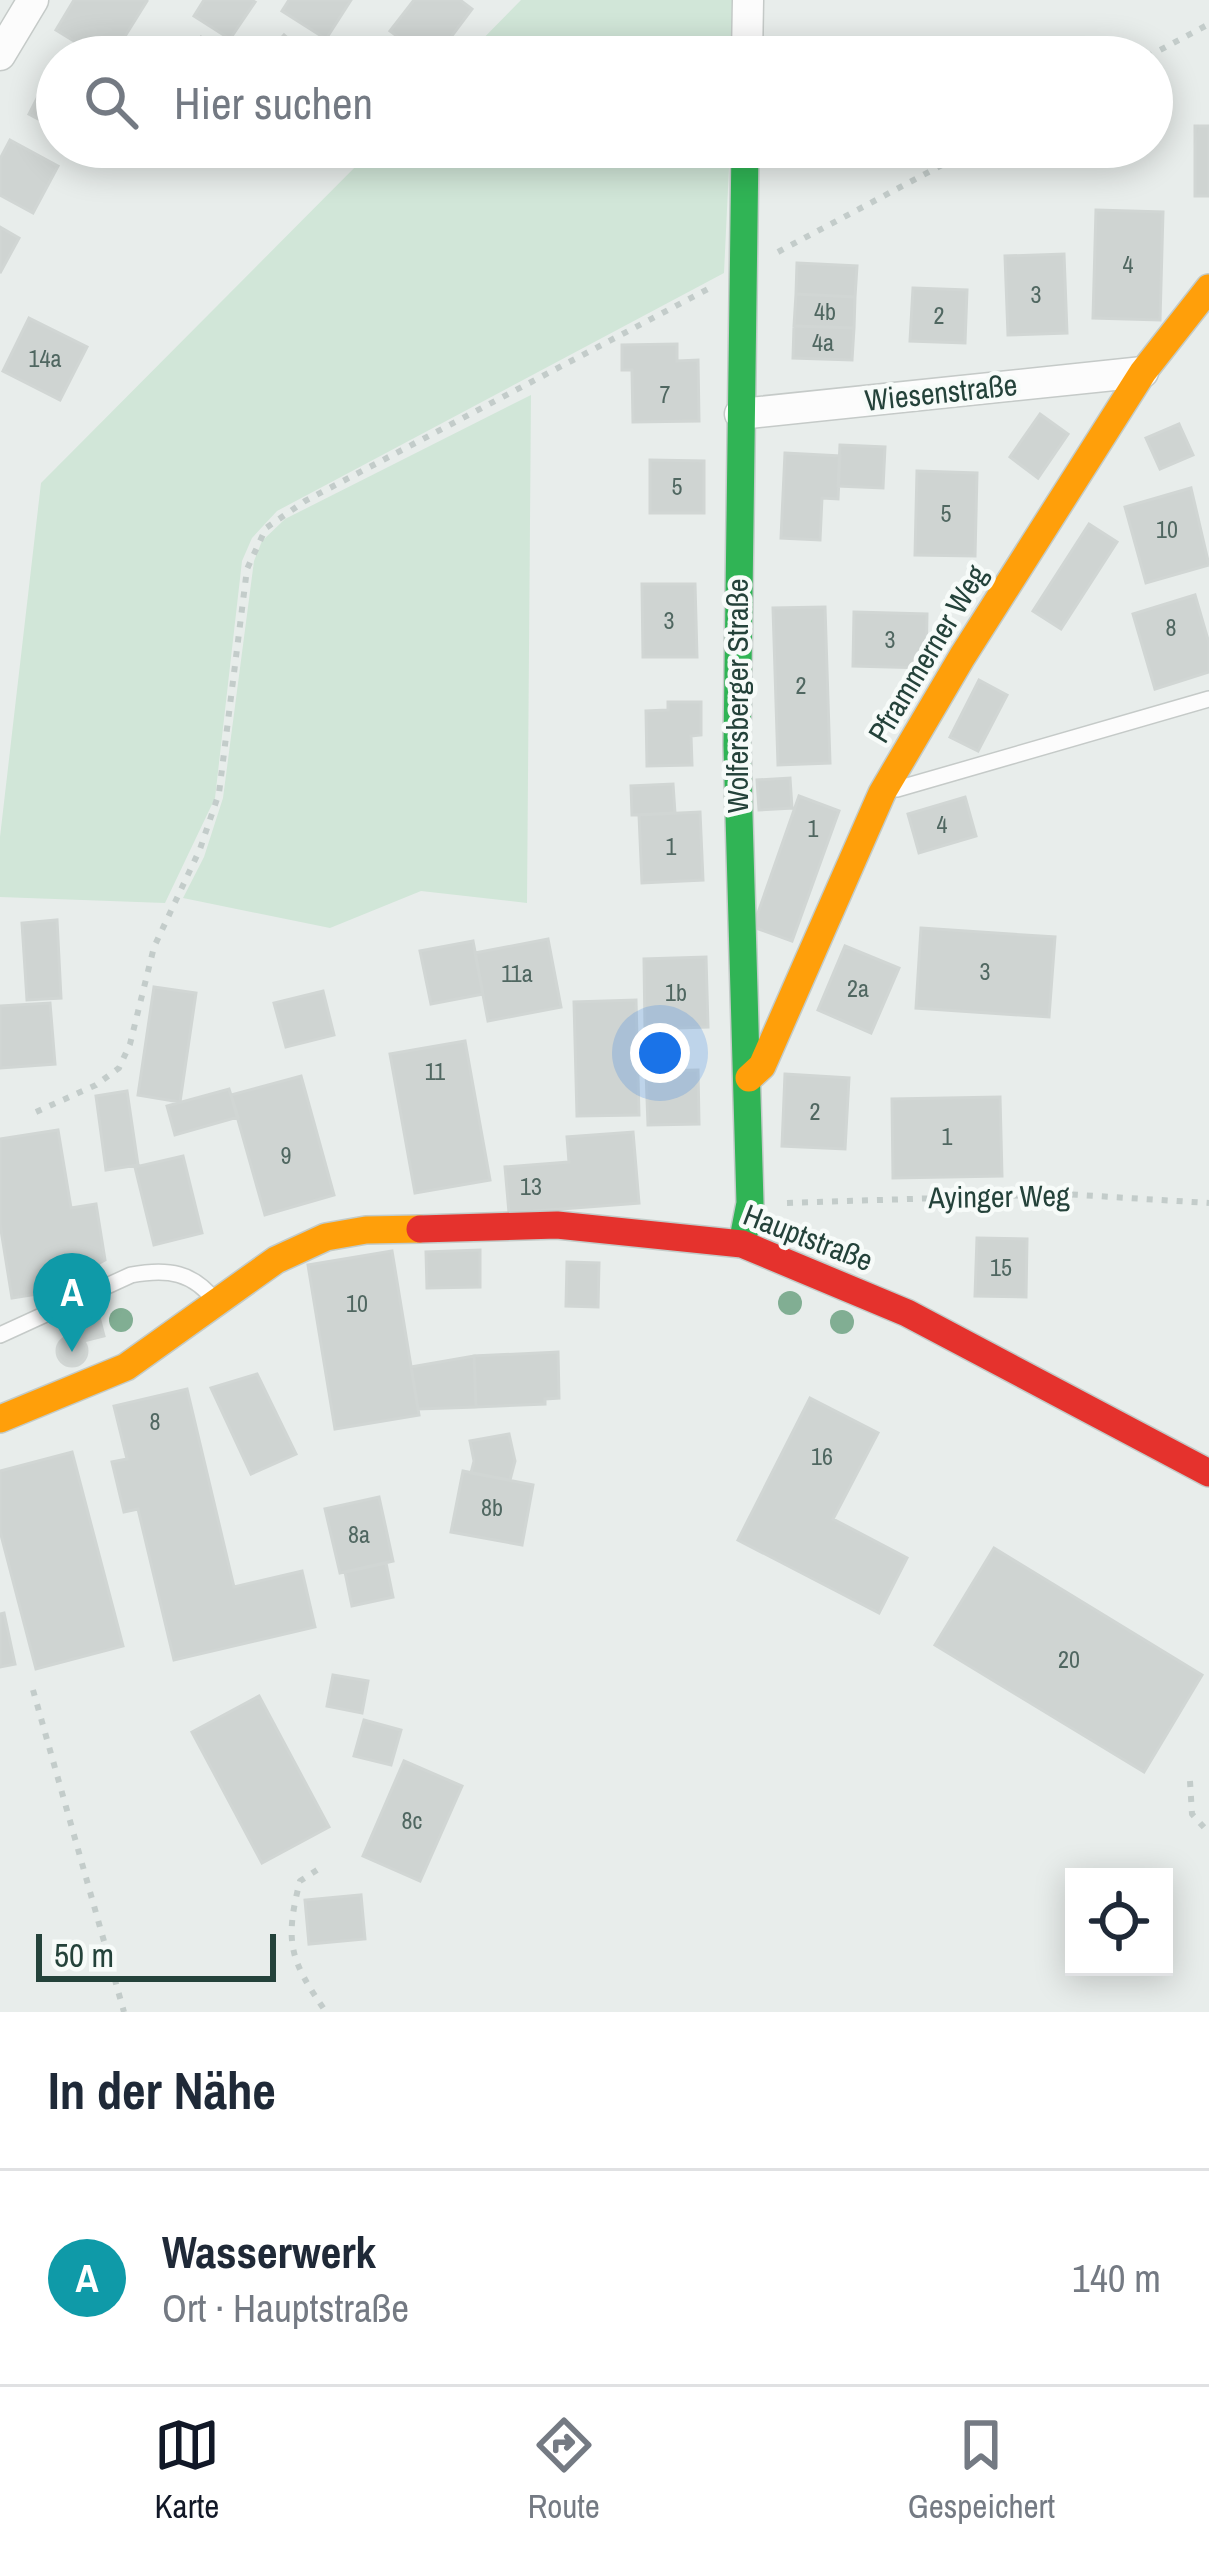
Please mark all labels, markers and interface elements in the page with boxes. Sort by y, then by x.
search box [36,36,1173,168]
icon: search [78,69,144,135]
text: Hier suchen [174,72,373,133]
house number: 4 [1123,248,1134,280]
house number: 3 [1031,278,1041,310]
house number: 4b [814,295,836,327]
house number: 2 [934,299,944,331]
house number: 4a [812,326,834,358]
house number: 14a [29,342,61,374]
street label: Wiesenstraße [863,364,1019,420]
house number: 7 [660,378,671,410]
house number: 5 [672,470,683,502]
house number: 5 [941,497,952,529]
house number: 10 [1156,513,1178,545]
street label: Pframmerner Weg [858,557,996,750]
street label: Wolfersberger Straße [717,579,757,813]
house number: 3 [664,604,674,636]
house number: 8 [1166,611,1176,643]
house number: 3 [885,623,895,655]
house number: 2 [796,669,806,701]
house number: 4 [937,808,948,840]
house number: 1 [808,812,819,844]
house number: 1 [666,830,677,862]
house number: 3 [980,955,990,987]
house number: 11a [501,957,533,989]
house number: 2a [847,972,869,1004]
house number: 1b [665,976,687,1008]
your location [630,1023,690,1083]
house number: 11 [425,1055,445,1087]
house number: 2 [810,1095,820,1127]
house number: 1 [942,1120,953,1152]
house number: 9 [281,1139,291,1171]
house number: 13 [520,1170,542,1202]
street label: Ayinger Weg [927,1175,1070,1217]
street label: Hauptstraße [738,1194,879,1280]
house number: 15 [990,1251,1012,1283]
pin: A [33,1253,111,1352]
house number: 10 [346,1287,368,1319]
house number: 8 [150,1405,160,1437]
house number: 16 [811,1440,833,1472]
house number: 8b [481,1491,503,1523]
house number: 8a [348,1518,370,1550]
house number: 20 [1058,1643,1080,1675]
house number: 8c [402,1804,423,1836]
map controls [1065,1868,1173,1976]
button: locate [1065,1868,1173,1976]
scale bar [36,1928,276,1981]
text: 50 m [54,1933,114,1977]
text: In der Nähe [48,2056,276,2125]
text: Wasserwerk [162,2221,376,2282]
text: A [75,2252,99,2304]
text: 140 m [1072,2252,1161,2304]
text: Ort · Hauptstraße [162,2282,409,2334]
tab: Karte [154,2412,220,2528]
tab: Route [528,2412,600,2528]
tab: Gespeichert [908,2412,1055,2528]

